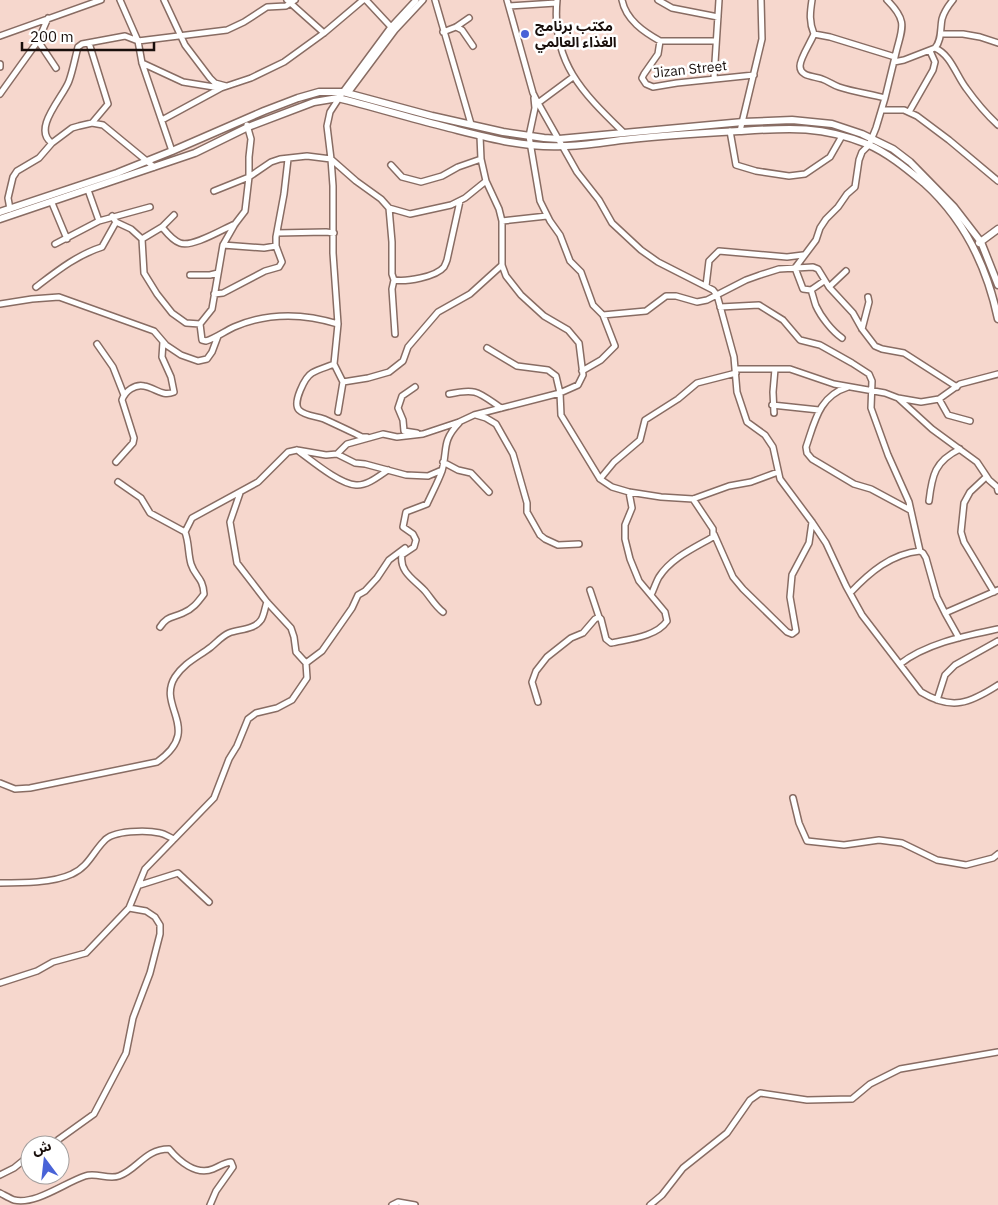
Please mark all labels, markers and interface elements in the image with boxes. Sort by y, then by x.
place label: مكتب برنامج الغذاء العالمي [535,17,617,53]
scale bar [22,20,155,52]
text: 200 m [30,27,74,46]
marker: مكتب برنامج الغذاء العالمي [519,28,531,40]
street label: Jizan Street [652,56,728,82]
north arrow [20,1135,70,1185]
text: ش [30,1136,53,1159]

